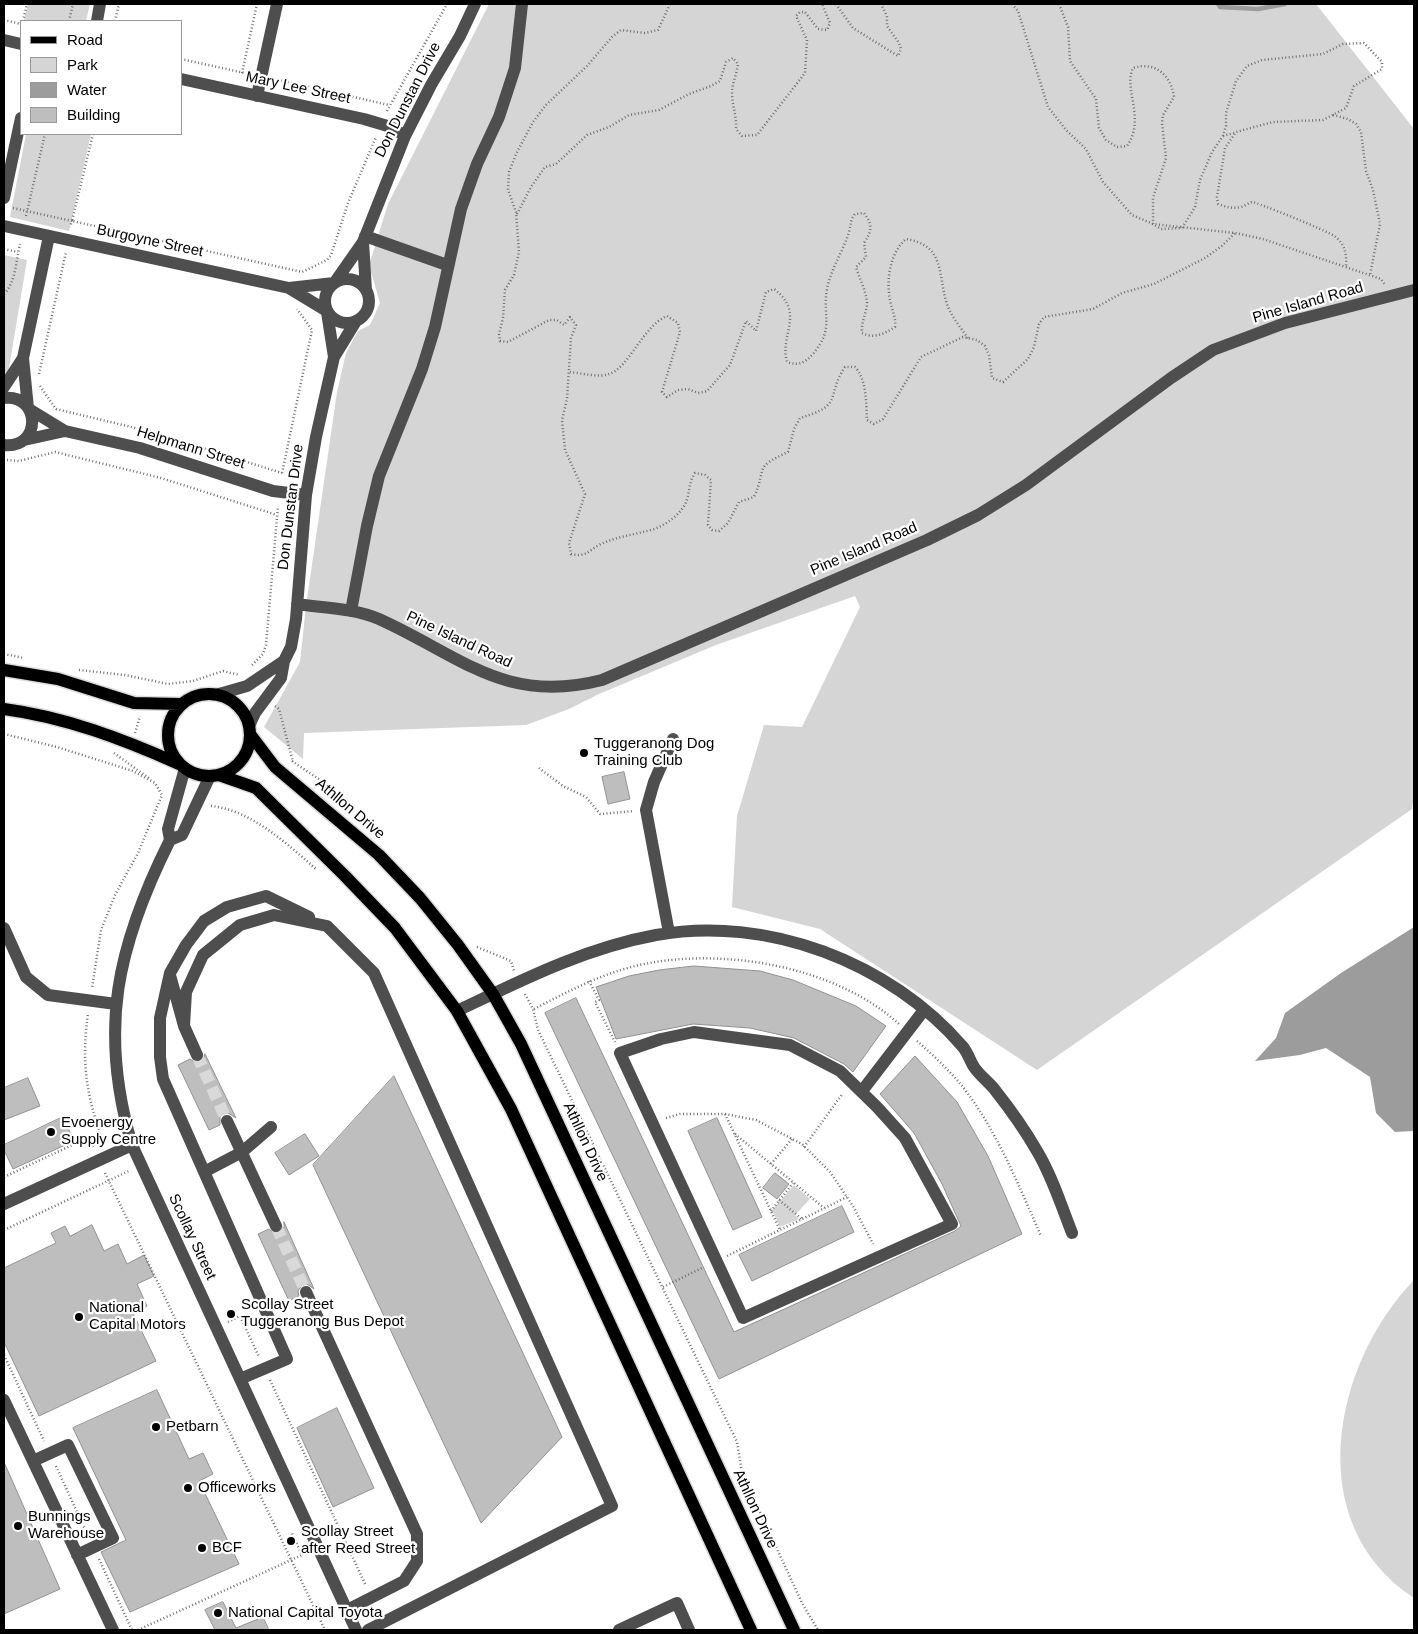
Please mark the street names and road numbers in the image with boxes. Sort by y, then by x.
street label: Don Dunstan Drive [371,39,445,161]
street label: Mary Lee Street [244,68,352,108]
street label: Burgoyne Street [95,221,205,261]
street label: Pine Island Road [1251,279,1365,327]
street label: Helpmann Street [135,423,247,473]
street label: Don Dunstan Drive [274,443,308,571]
street label: Pine Island Road [808,518,920,580]
street label: Pine Island Road [403,608,515,672]
street label: Athllon Drive [312,775,388,843]
street label: Athllon Drive [559,1100,611,1184]
street label: Scollay Street [164,1191,220,1283]
street label: Athllon Drive [729,1467,781,1551]

